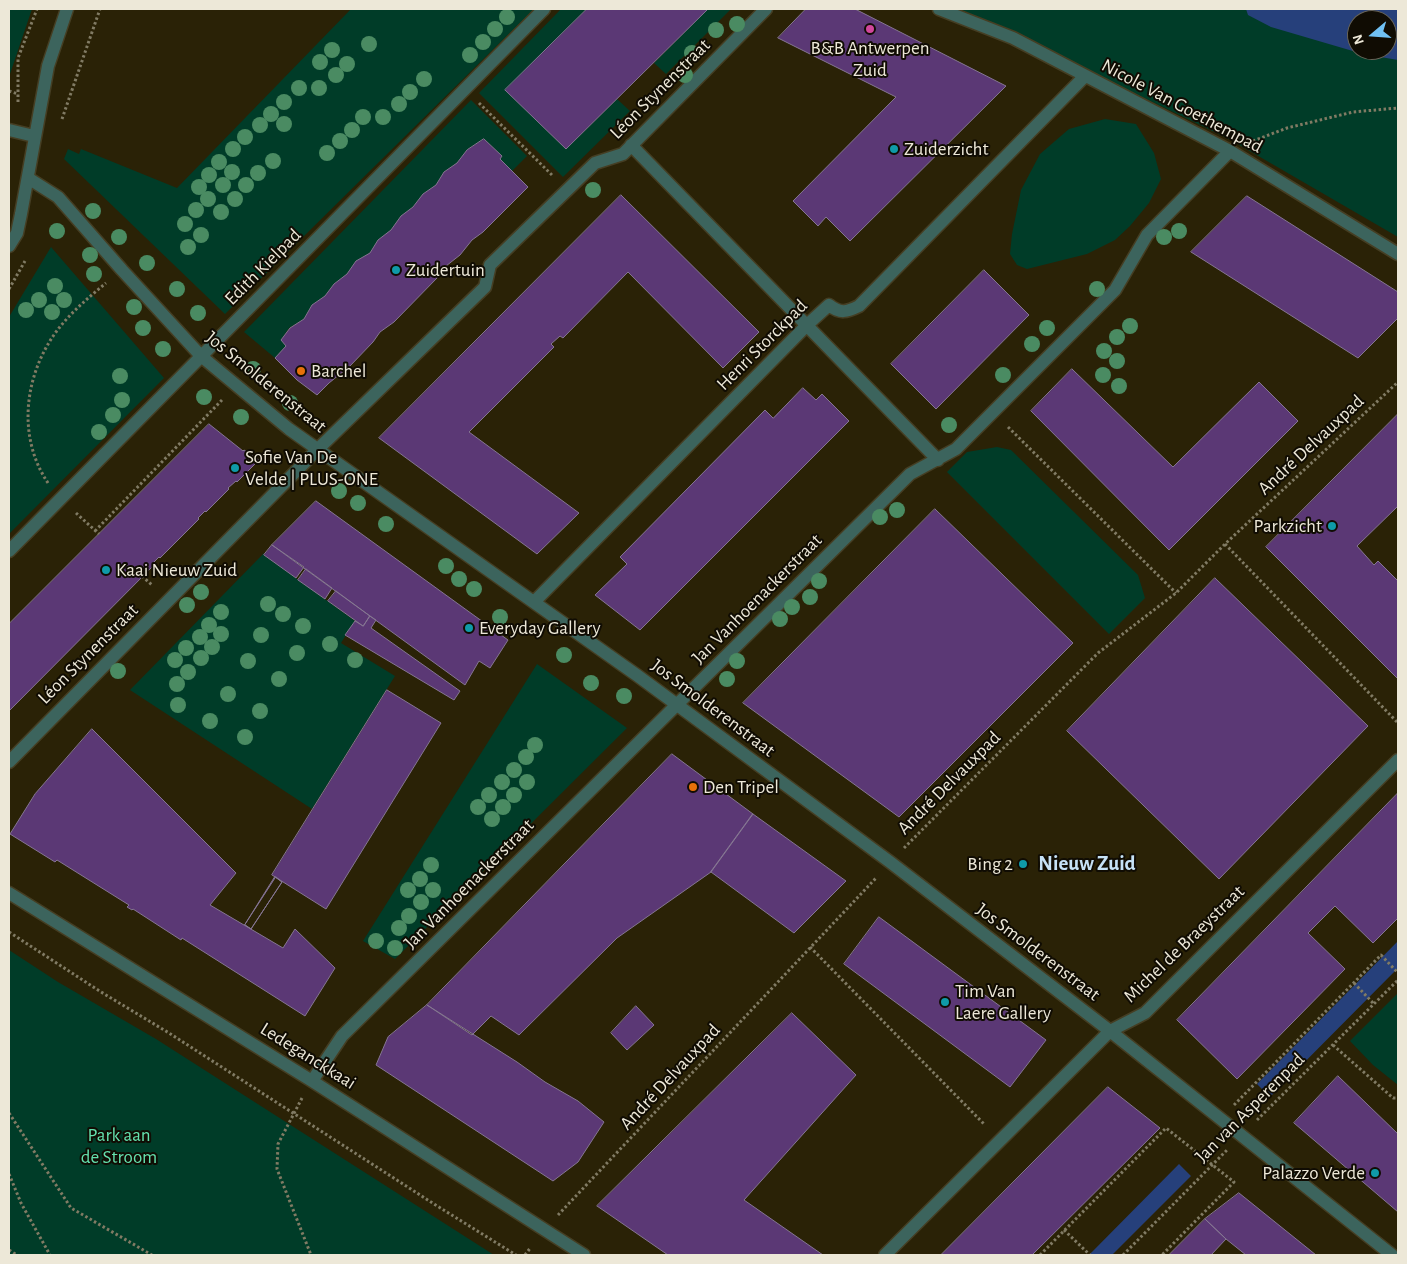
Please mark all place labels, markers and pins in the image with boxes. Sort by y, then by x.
marker: B&B Antwerpen Zuid [864,23,876,35]
place label: B&B Antwerpen Zuid [810,37,930,81]
place label: Zuiderzicht [904,138,988,160]
marker: Zuiderzicht [888,143,900,155]
place label: Zuidertuin [406,259,485,281]
marker: Zuidertuin [390,264,402,276]
place label: Barchel [311,360,367,382]
marker: Barchel [295,365,307,377]
place label: Sofie Van De Velde | PLUS-ONE [245,446,378,490]
marker: Sofie Van De Velde | PLUS-ONE [229,462,241,474]
place label: Parkzicht [1254,515,1322,537]
marker: Parkzicht [1326,520,1338,532]
place label: Kaai Nieuw Zuid [116,559,237,581]
marker: Kaai Nieuw Zuid [100,564,112,576]
place label: Everyday Gallery [479,617,601,639]
marker: Everyday Gallery [463,622,475,634]
place label: Den Tripel [703,776,779,798]
marker: Den Tripel [687,781,699,793]
place label: Bing 2 [967,853,1013,875]
marker: Bing 2 [1017,858,1029,870]
place label: Tim Van Laere Gallery [955,980,1051,1024]
marker: Tim Van Laere Gallery [939,996,951,1008]
place label: Palazzo Verde [1262,1162,1365,1184]
marker: Palazzo Verde [1369,1167,1381,1179]

